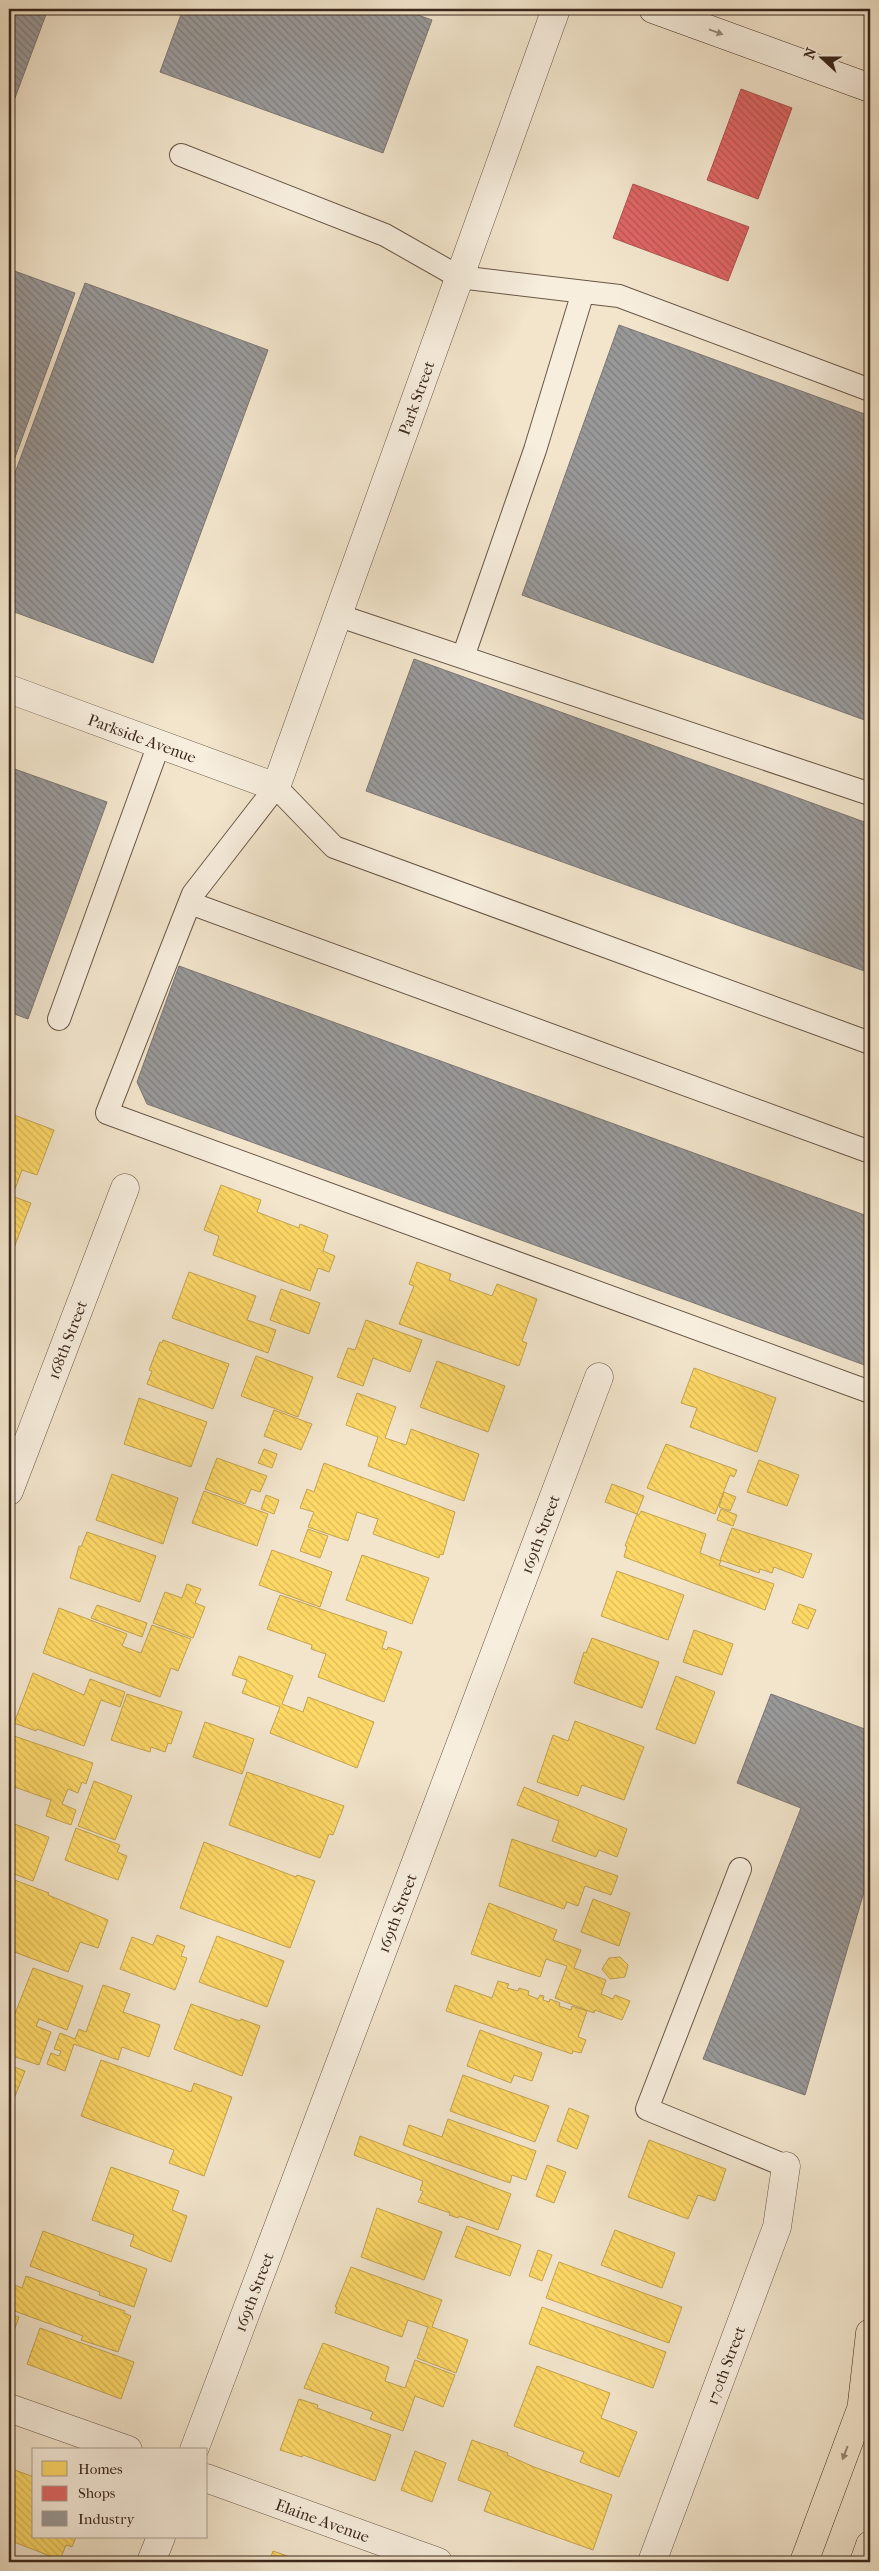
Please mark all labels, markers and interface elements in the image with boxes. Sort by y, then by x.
one-way arrow [708,29,723,36]
north arrow [796,32,846,82]
text: N [800,45,820,62]
street label: Park Street [394,358,439,438]
street label: Parkside Avenue [85,710,199,767]
street label: 168th Street [44,1298,91,1382]
street label: 169th Street [517,1492,564,1576]
street label: 169th Street [374,1871,421,1955]
street label: 169th Street [231,2250,278,2334]
street label: 170th Street [703,2323,749,2407]
one-way arrow [841,2446,849,2461]
legend [32,2448,208,2538]
text: Homes [78,2460,123,2478]
text: Shops [78,2484,116,2502]
street label: Elaine Avenue [273,2495,372,2546]
text: Industry [78,2510,135,2528]

